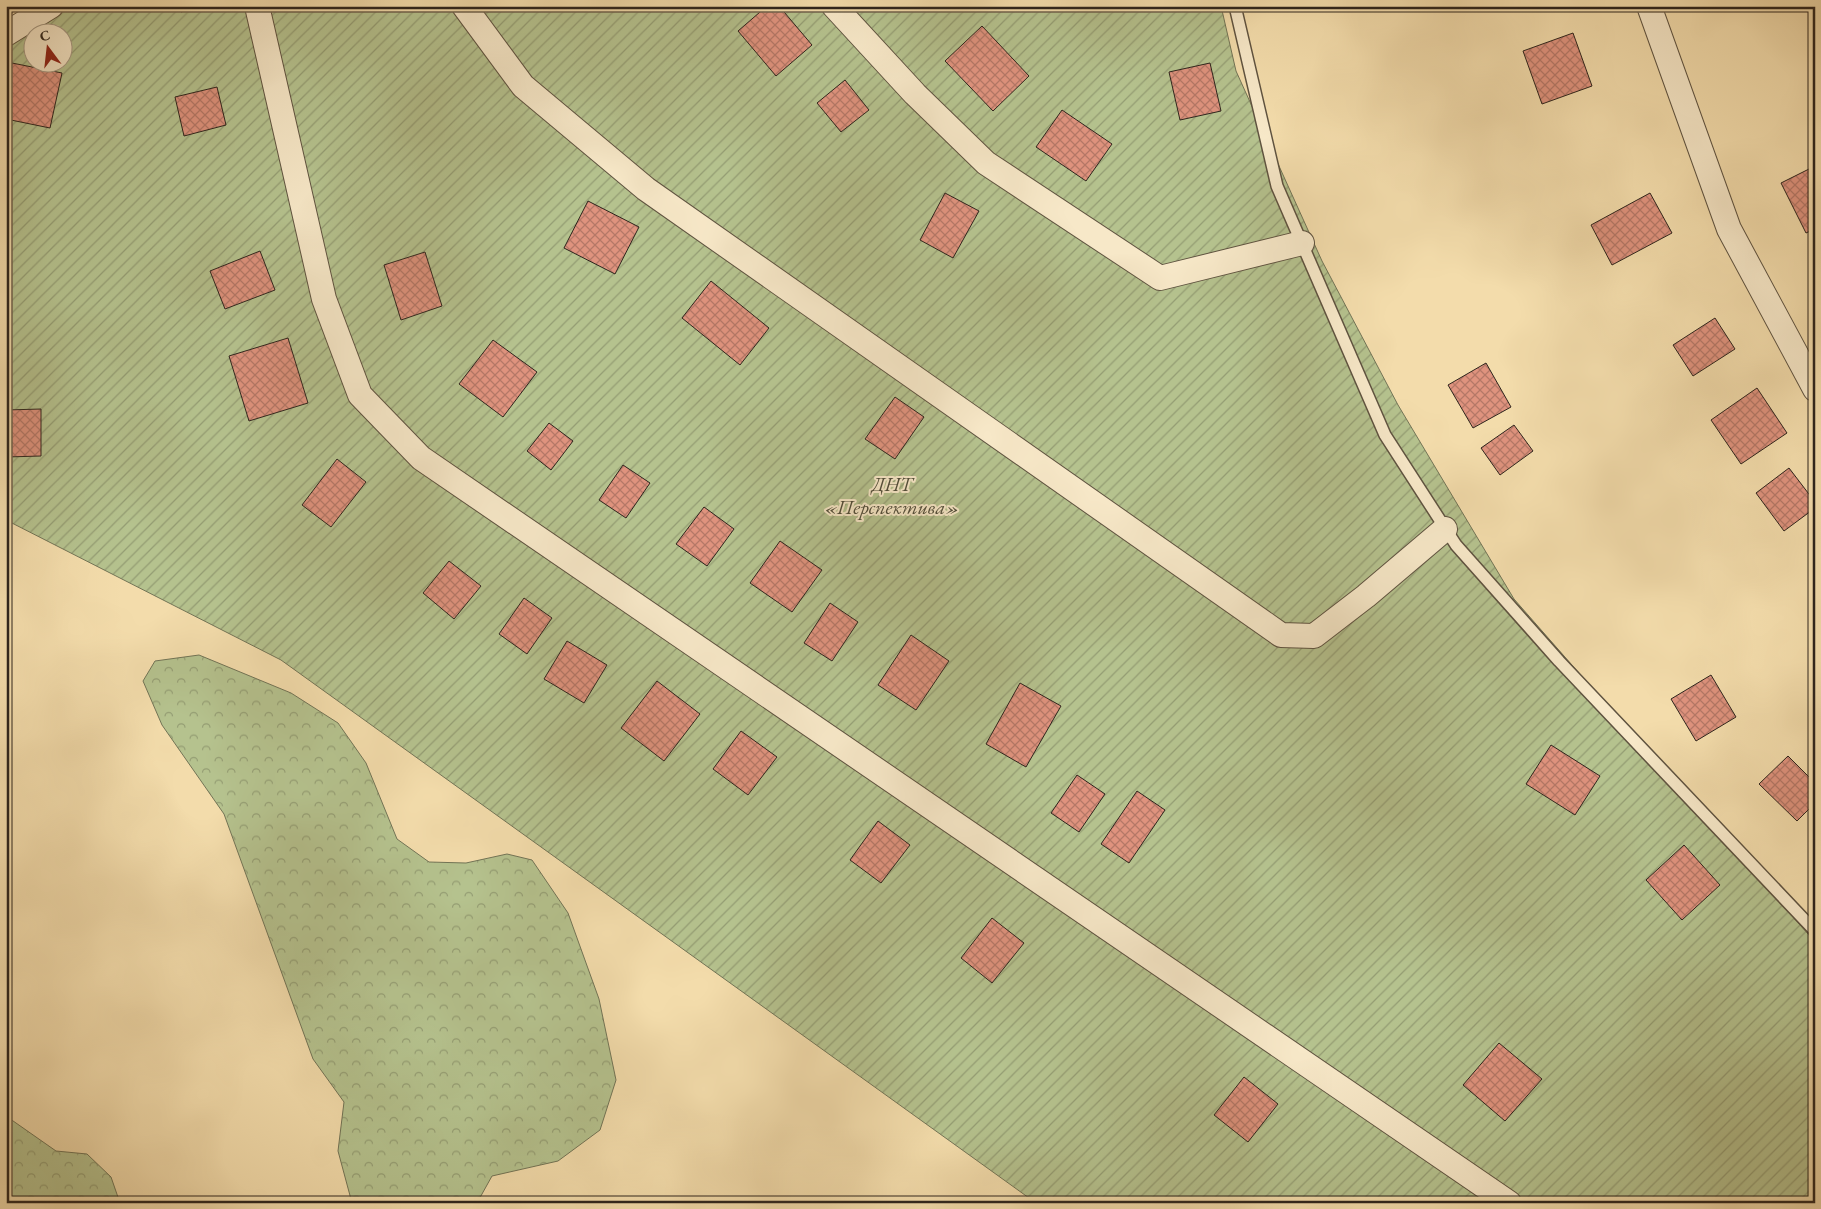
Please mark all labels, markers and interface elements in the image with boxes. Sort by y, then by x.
north arrow [22,22,72,72]
text: С [38,25,52,45]
park label: ДНТ «Перспектива» [825,471,959,520]

